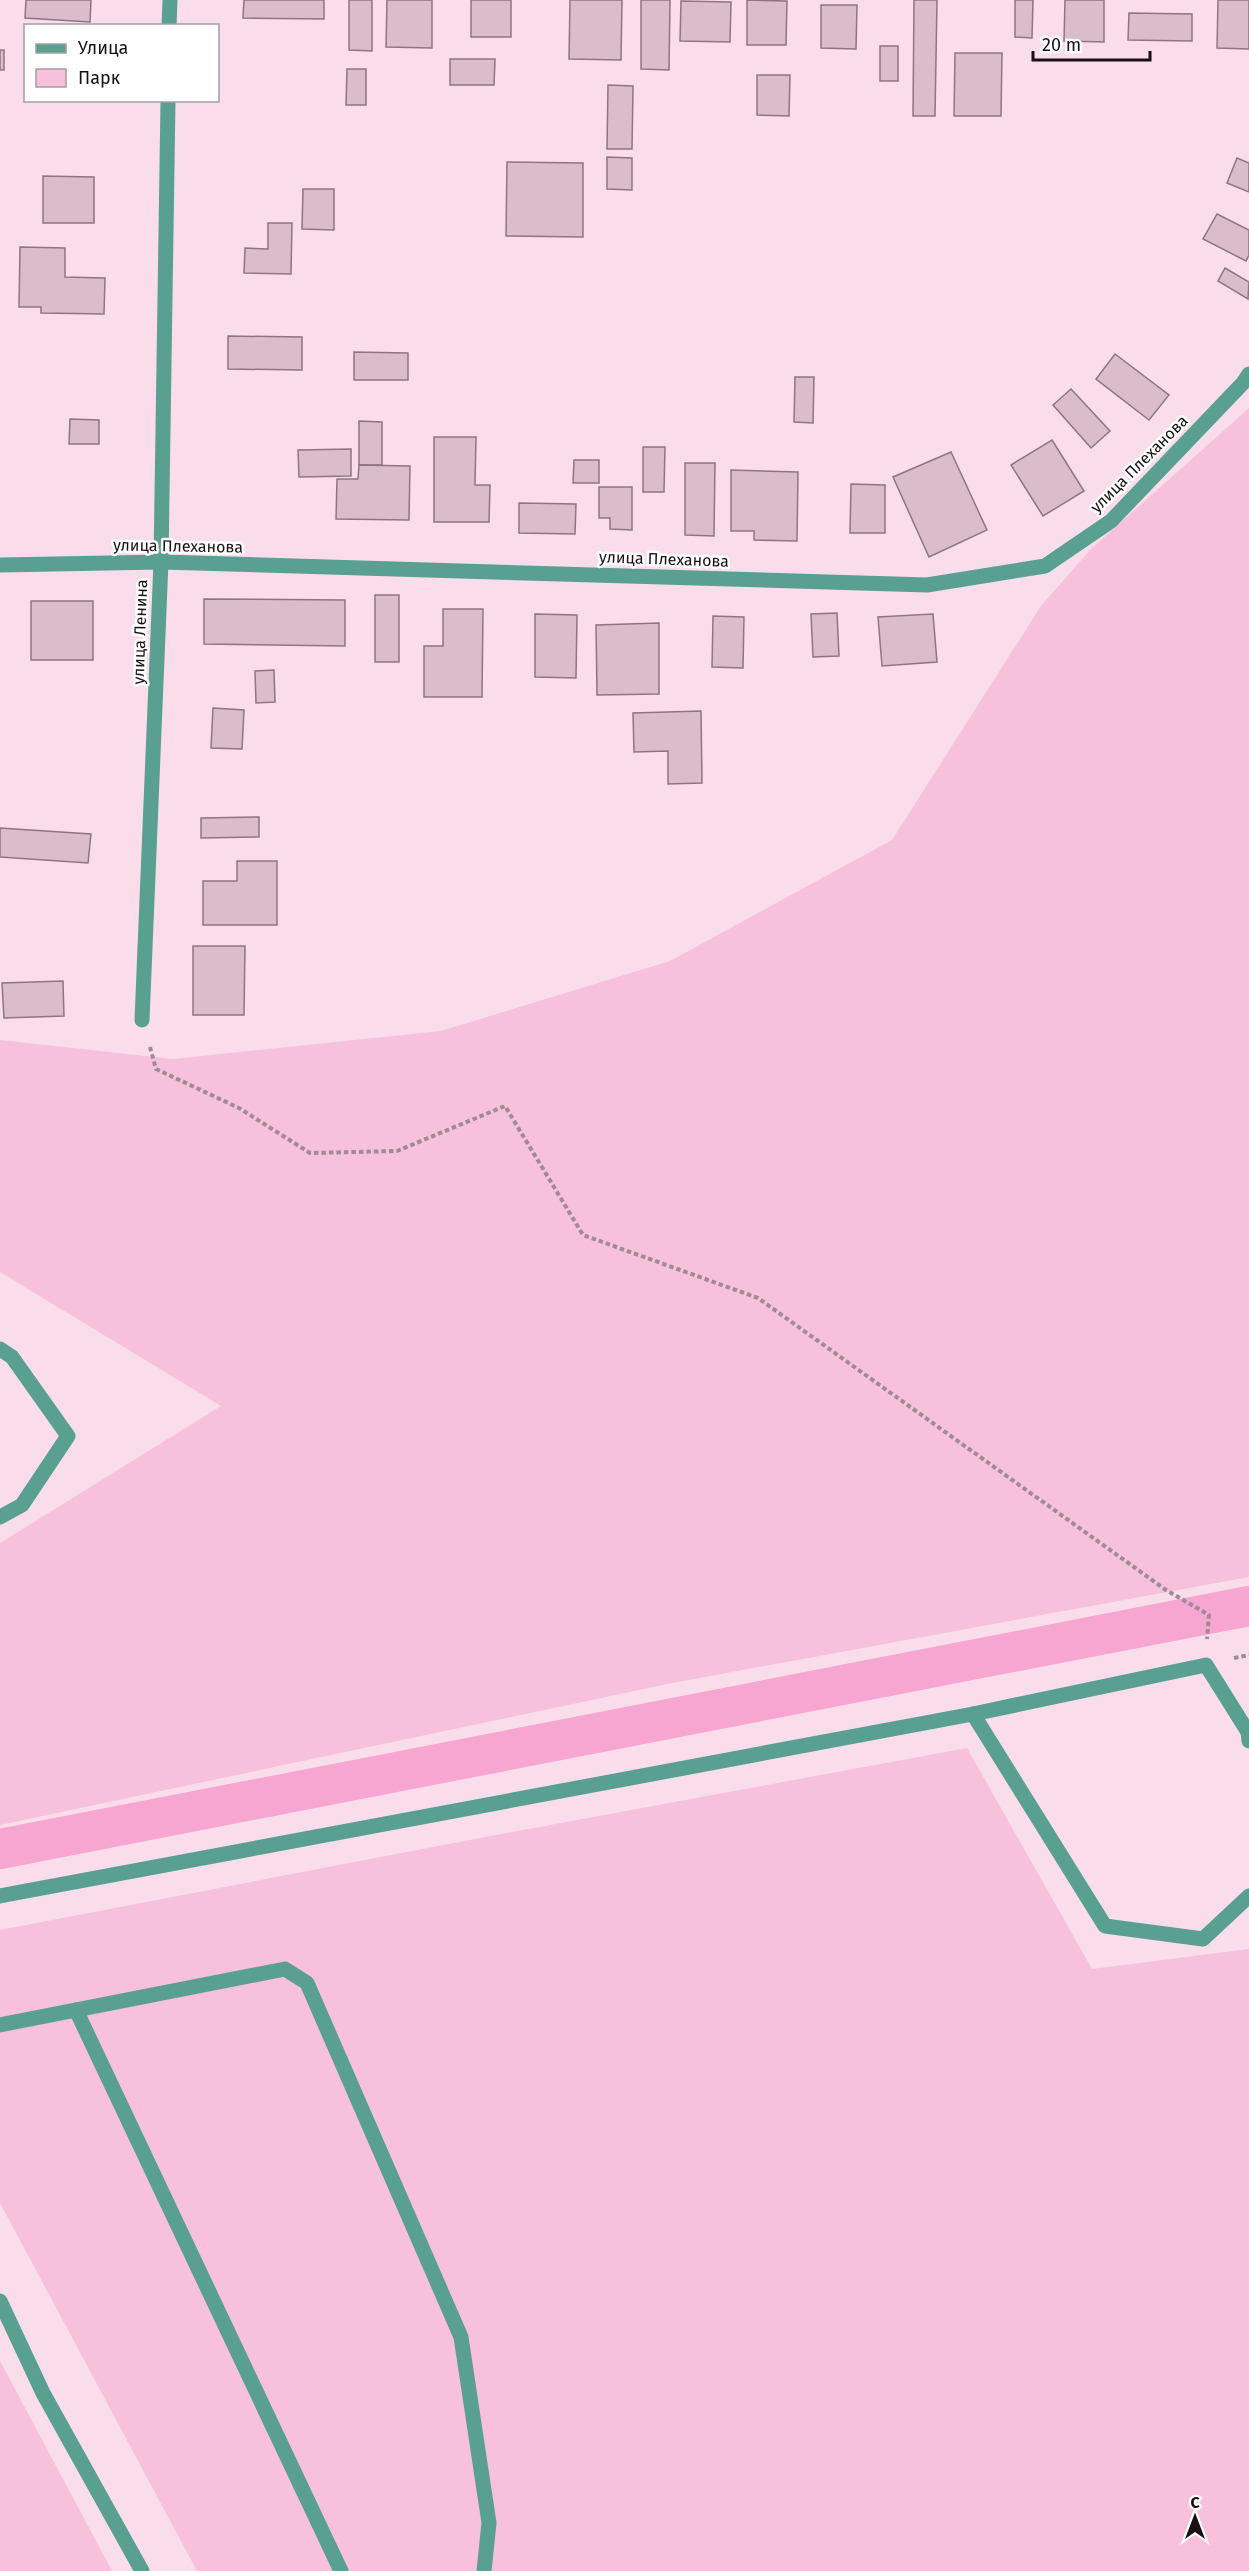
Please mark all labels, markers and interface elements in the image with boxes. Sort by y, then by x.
legend [24,24,219,102]
scale bar [1033,24,1150,62]
text: 20 m [1042,34,1081,56]
text: Улица [78,37,128,59]
text: Парк [78,67,121,89]
street label: улица Плеханова [1086,411,1192,517]
street label: улица Плеханова [113,535,243,557]
street label: улица Плеханова [599,547,729,571]
street label: улица Ленина [129,579,151,685]
north arrow [1165,2487,1225,2547]
text: С [1190,2493,1200,2512]

